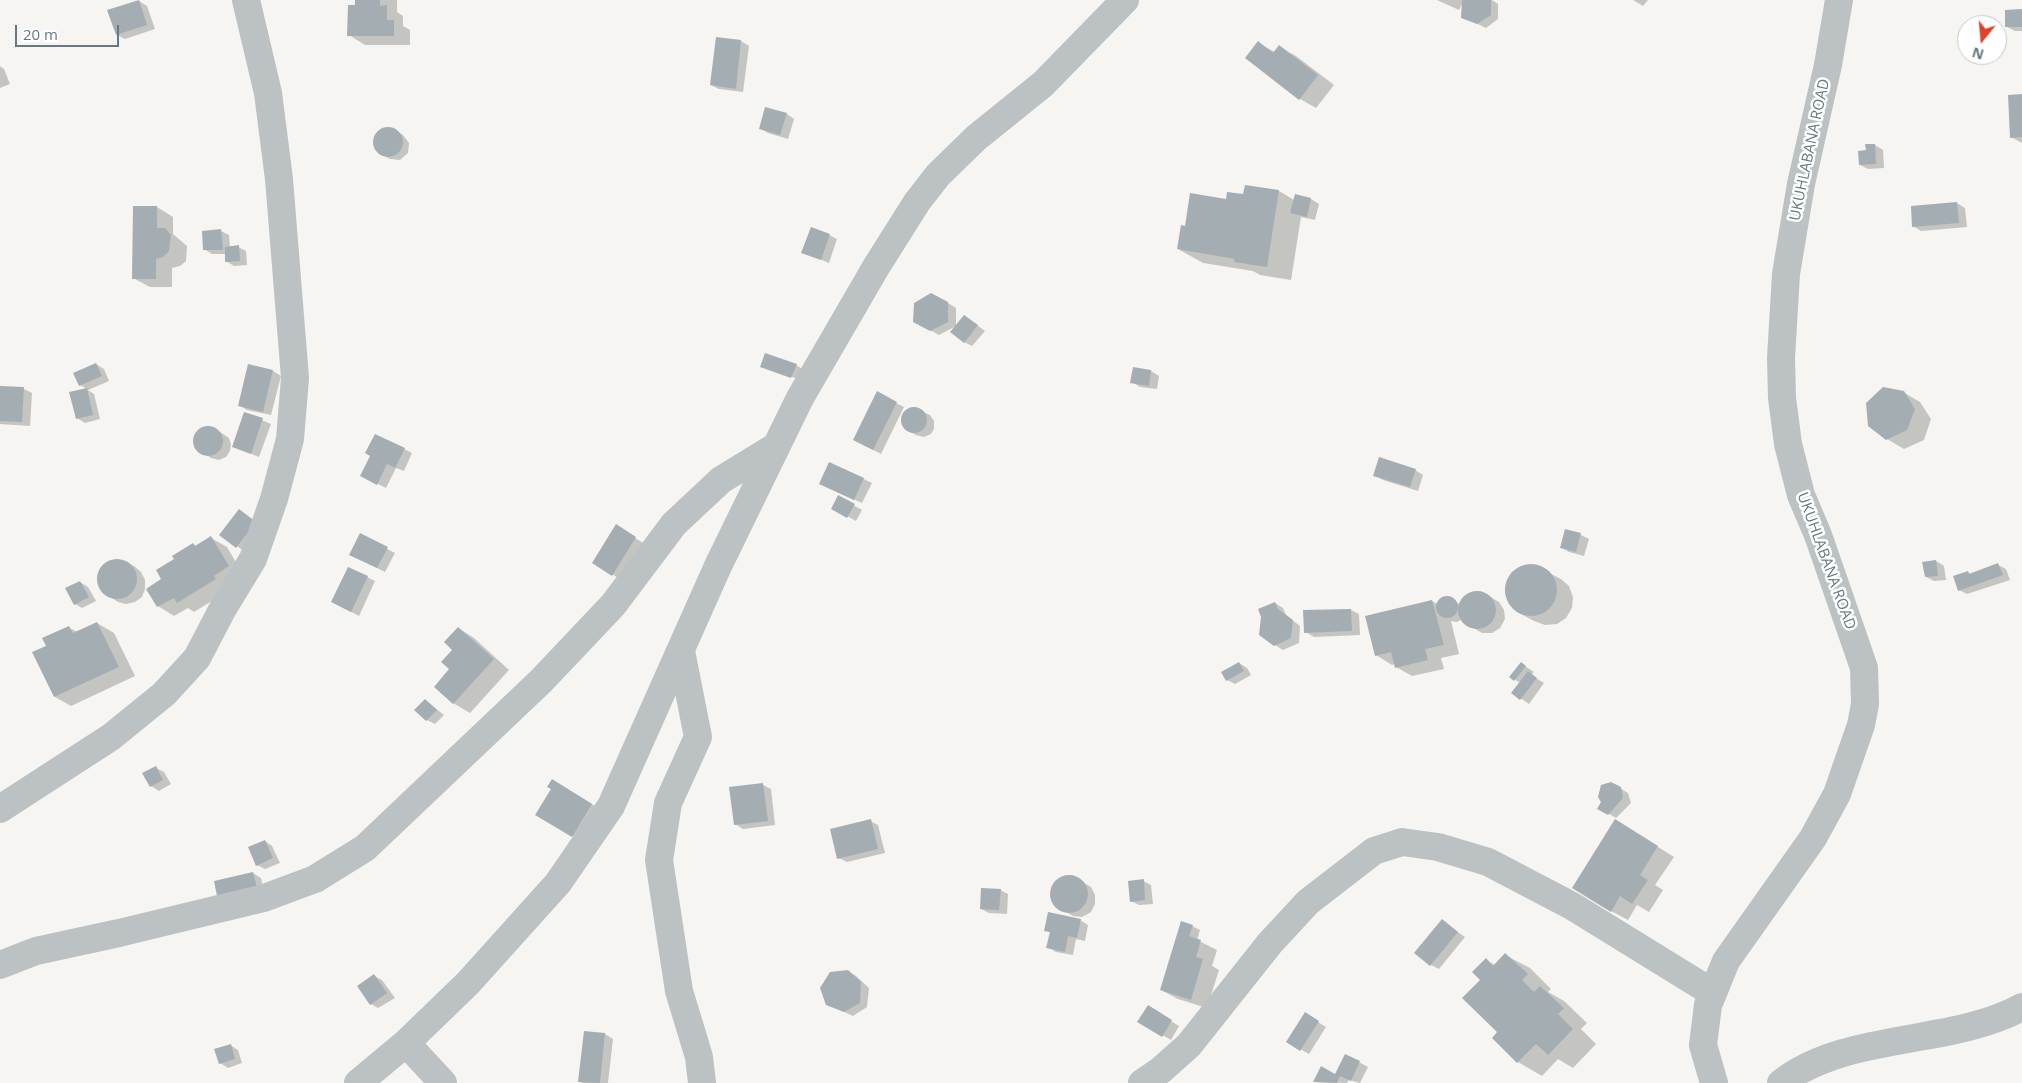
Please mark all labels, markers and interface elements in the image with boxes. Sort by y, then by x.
scale bar [18,15,121,47]
north arrow [1957,15,2007,65]
text: 20 m [23,24,58,44]
text: N [1970,43,1986,65]
street label: UKUHLABANA ROAD [1786,77,1834,223]
street label: UKUHLABANA ROAD [1793,490,1859,632]

